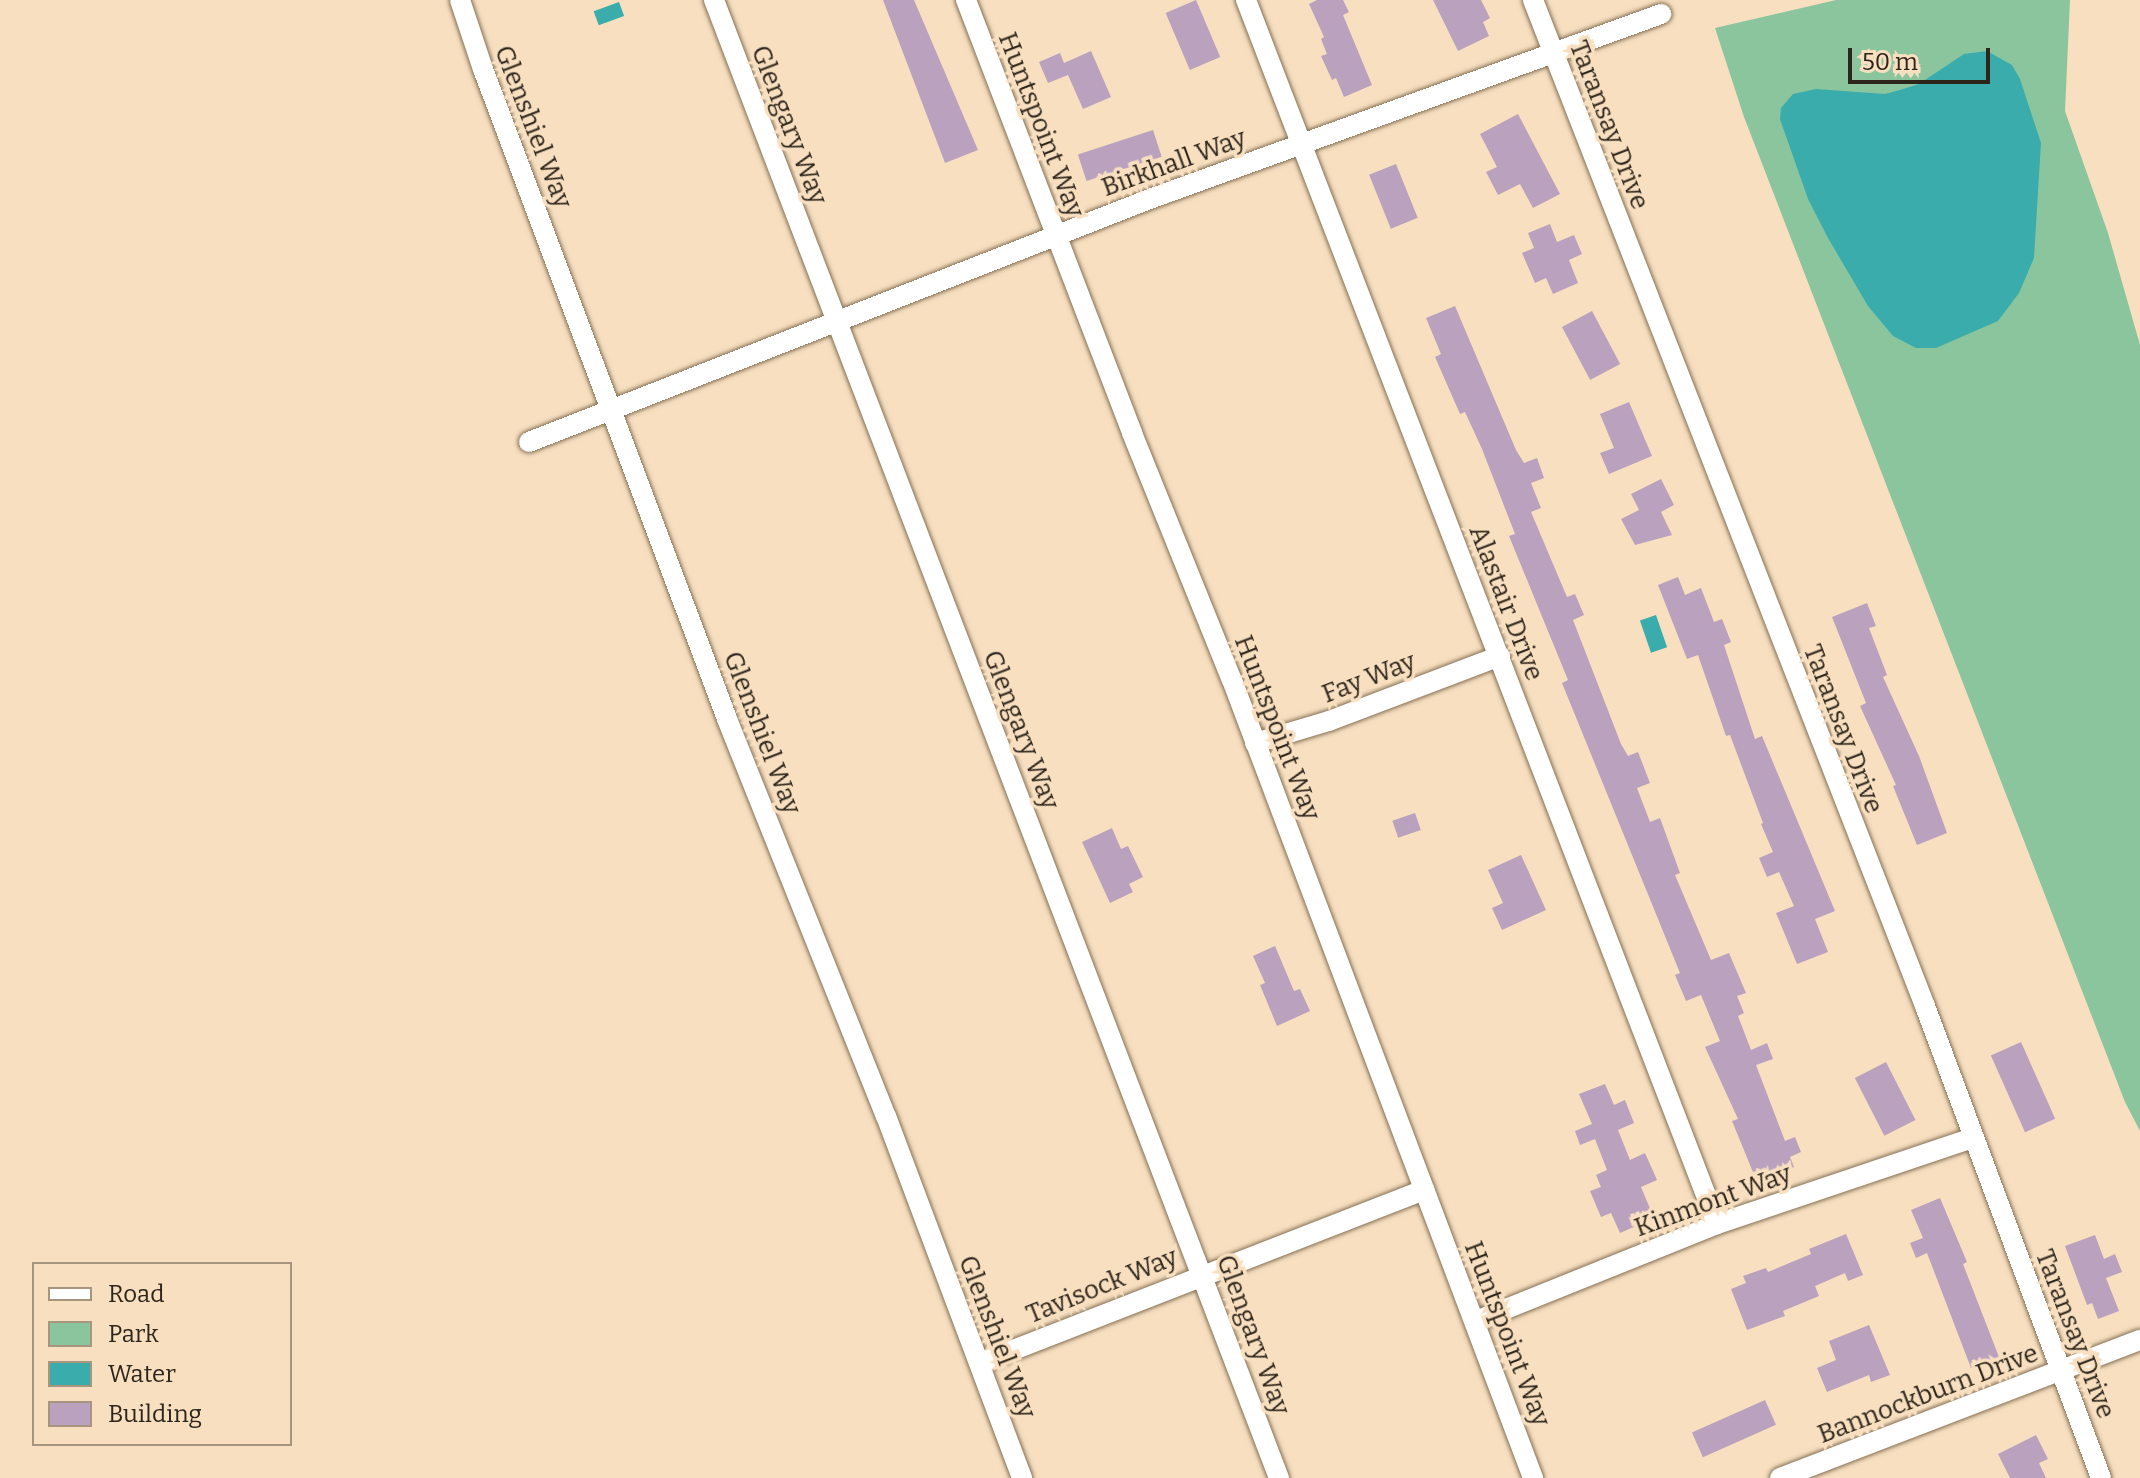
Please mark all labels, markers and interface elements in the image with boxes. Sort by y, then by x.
street label: Huntspoint Way [991,28,1091,222]
scale bar [1852,32,1994,82]
street label: Taransay Drive [1563,36,1655,214]
street label: Glenshiel Way [488,41,578,213]
street label: Glengary Way [744,41,834,209]
text: 50 m [1862,48,1918,76]
street label: Birkhall Way [1097,122,1251,204]
street label: Alastair Drive [1462,521,1550,685]
street label: Huntspoint Way [1227,631,1327,825]
street label: Taransay Drive [1797,640,1889,818]
street label: Glengary Way [976,646,1066,814]
street label: Fay Way [1318,646,1420,710]
street label: Glenshiel Way [717,647,807,819]
street label: Kinmont Way [1630,1158,1796,1244]
street label: Huntspoint Way [1457,1237,1557,1431]
street label: Tavisock Way [1022,1241,1182,1331]
street label: Taransay Drive [2029,1245,2121,1423]
street label: Glenshiel Way [952,1251,1042,1423]
street label: Glengary Way [1210,1251,1296,1419]
legend [32,1262,292,1446]
text: Road [108,1280,164,1308]
text: Park [108,1320,159,1348]
street label: Bannockburn Drive [1813,1338,2043,1450]
text: Water [108,1360,176,1388]
text: Building [108,1400,202,1428]

